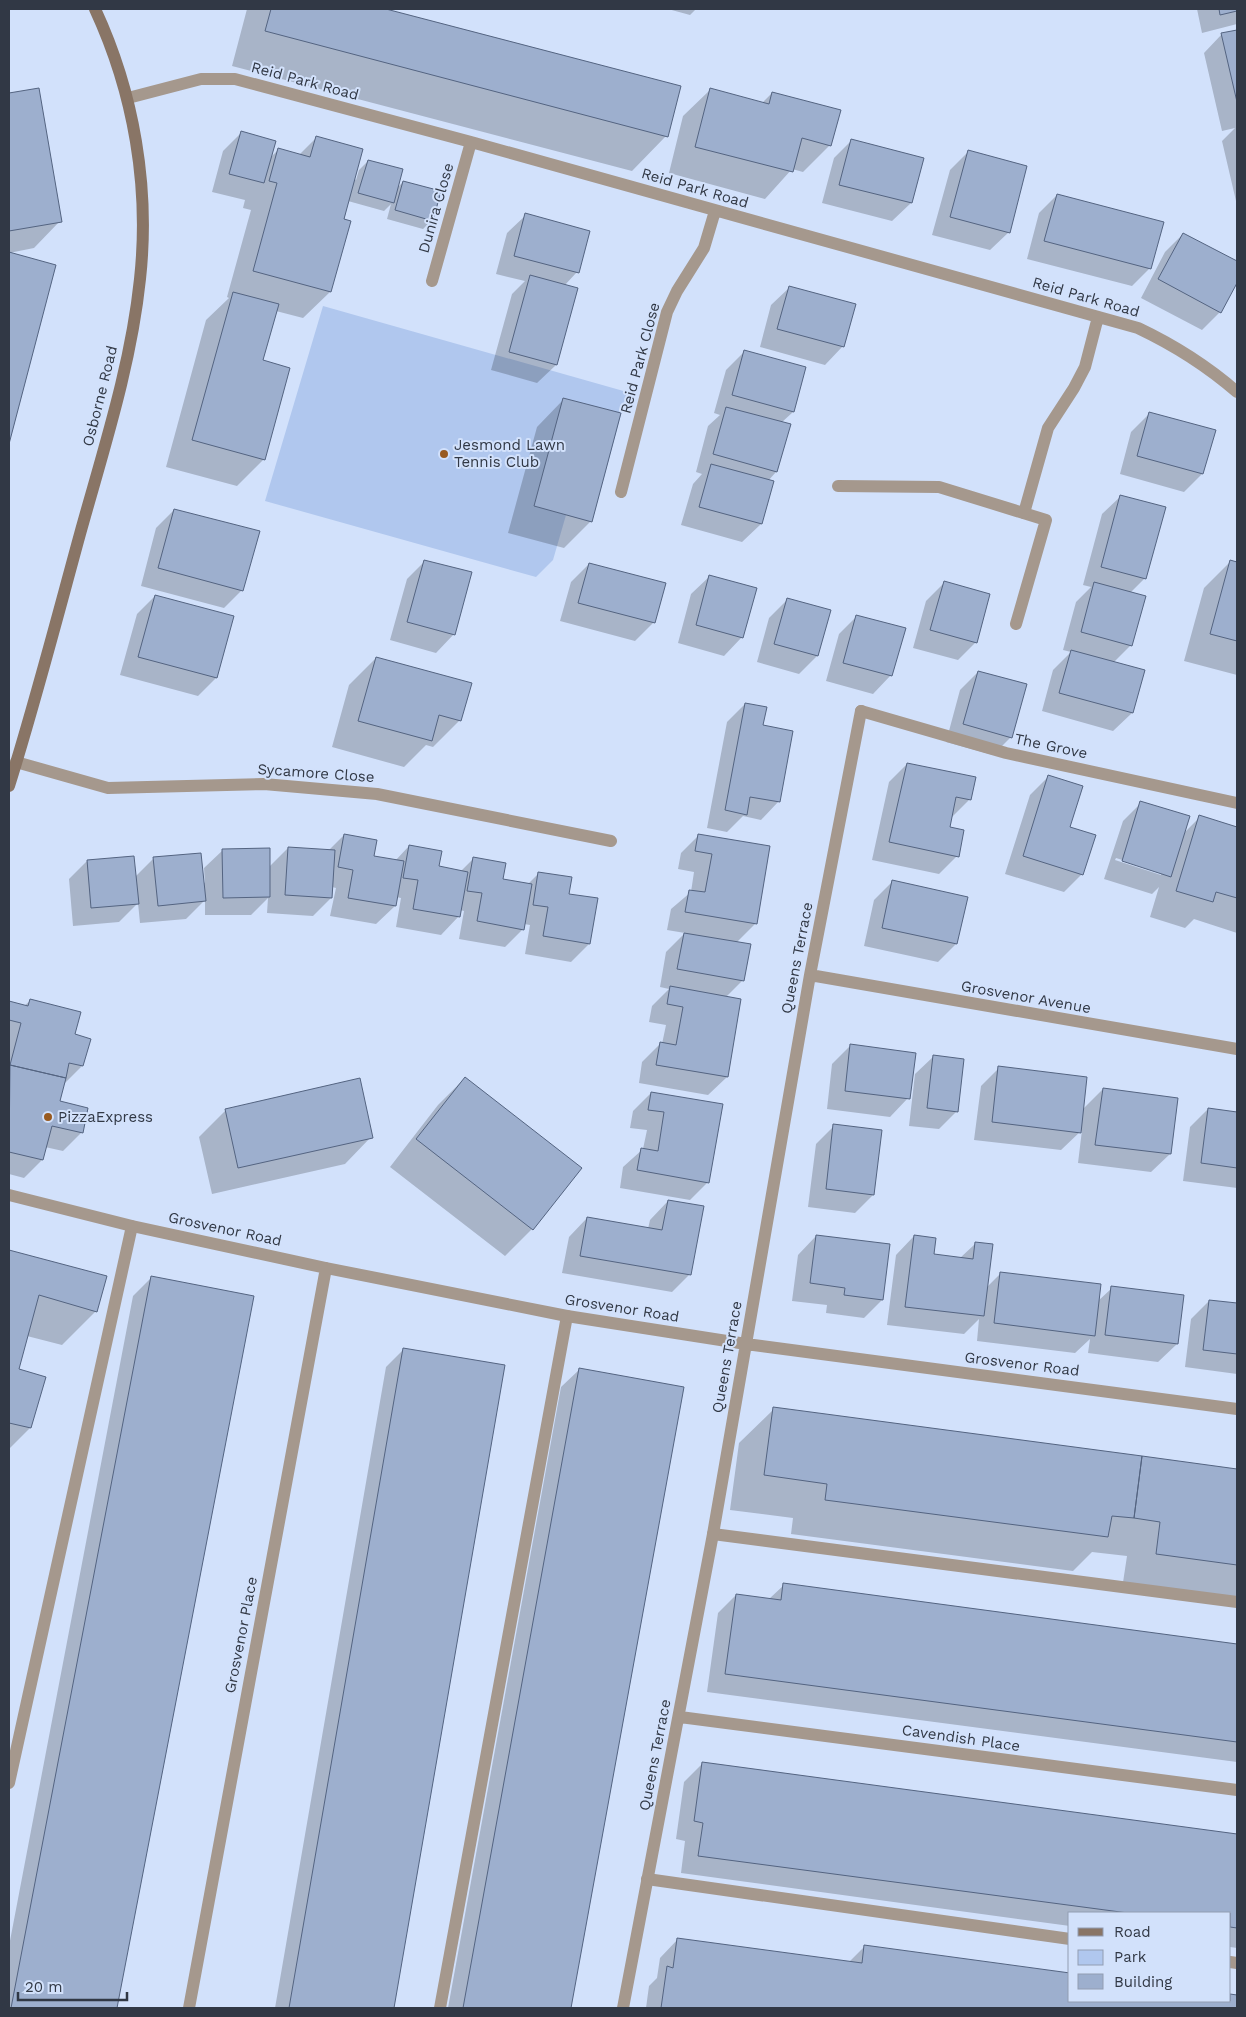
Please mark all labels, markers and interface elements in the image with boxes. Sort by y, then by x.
street label: Reid Park Road [249,58,361,104]
street label: Dunira Close [415,161,457,255]
street label: Reid Park Road [639,164,751,212]
street label: Reid Park Road [1030,273,1142,321]
street label: Reid Park Close [617,300,663,416]
street label: Osborne Road [79,344,121,448]
place label: Jesmond Lawn Tennis Club [454,436,565,471]
marker: Jesmond Lawn Tennis Club [438,448,450,460]
street label: The Grove [1013,730,1089,762]
street label: Sycamore Close [257,760,375,786]
street label: Queens Terrace [777,901,817,1015]
street label: Grosvenor Avenue [960,977,1092,1017]
place label: PizzaExpress [58,1108,153,1126]
marker: PizzaExpress [42,1111,54,1123]
street label: Grosvenor Road [167,1208,283,1250]
street label: Grosvenor Road [563,1290,681,1326]
street label: Queens Terrace [708,1300,746,1414]
street label: Grosvenor Road [963,1348,1081,1380]
street label: Grosvenor Place [221,1575,261,1695]
street label: Queens Terrace [635,1698,675,1812]
street label: Cavendish Place [901,1721,1021,1755]
legend [1068,1912,1231,2002]
text: Road [1114,1923,1151,1941]
text: Park [1114,1948,1147,1966]
scale bar [18,1970,126,2002]
text: Building [1114,1973,1172,1991]
text: 20 m [25,1978,63,1996]

